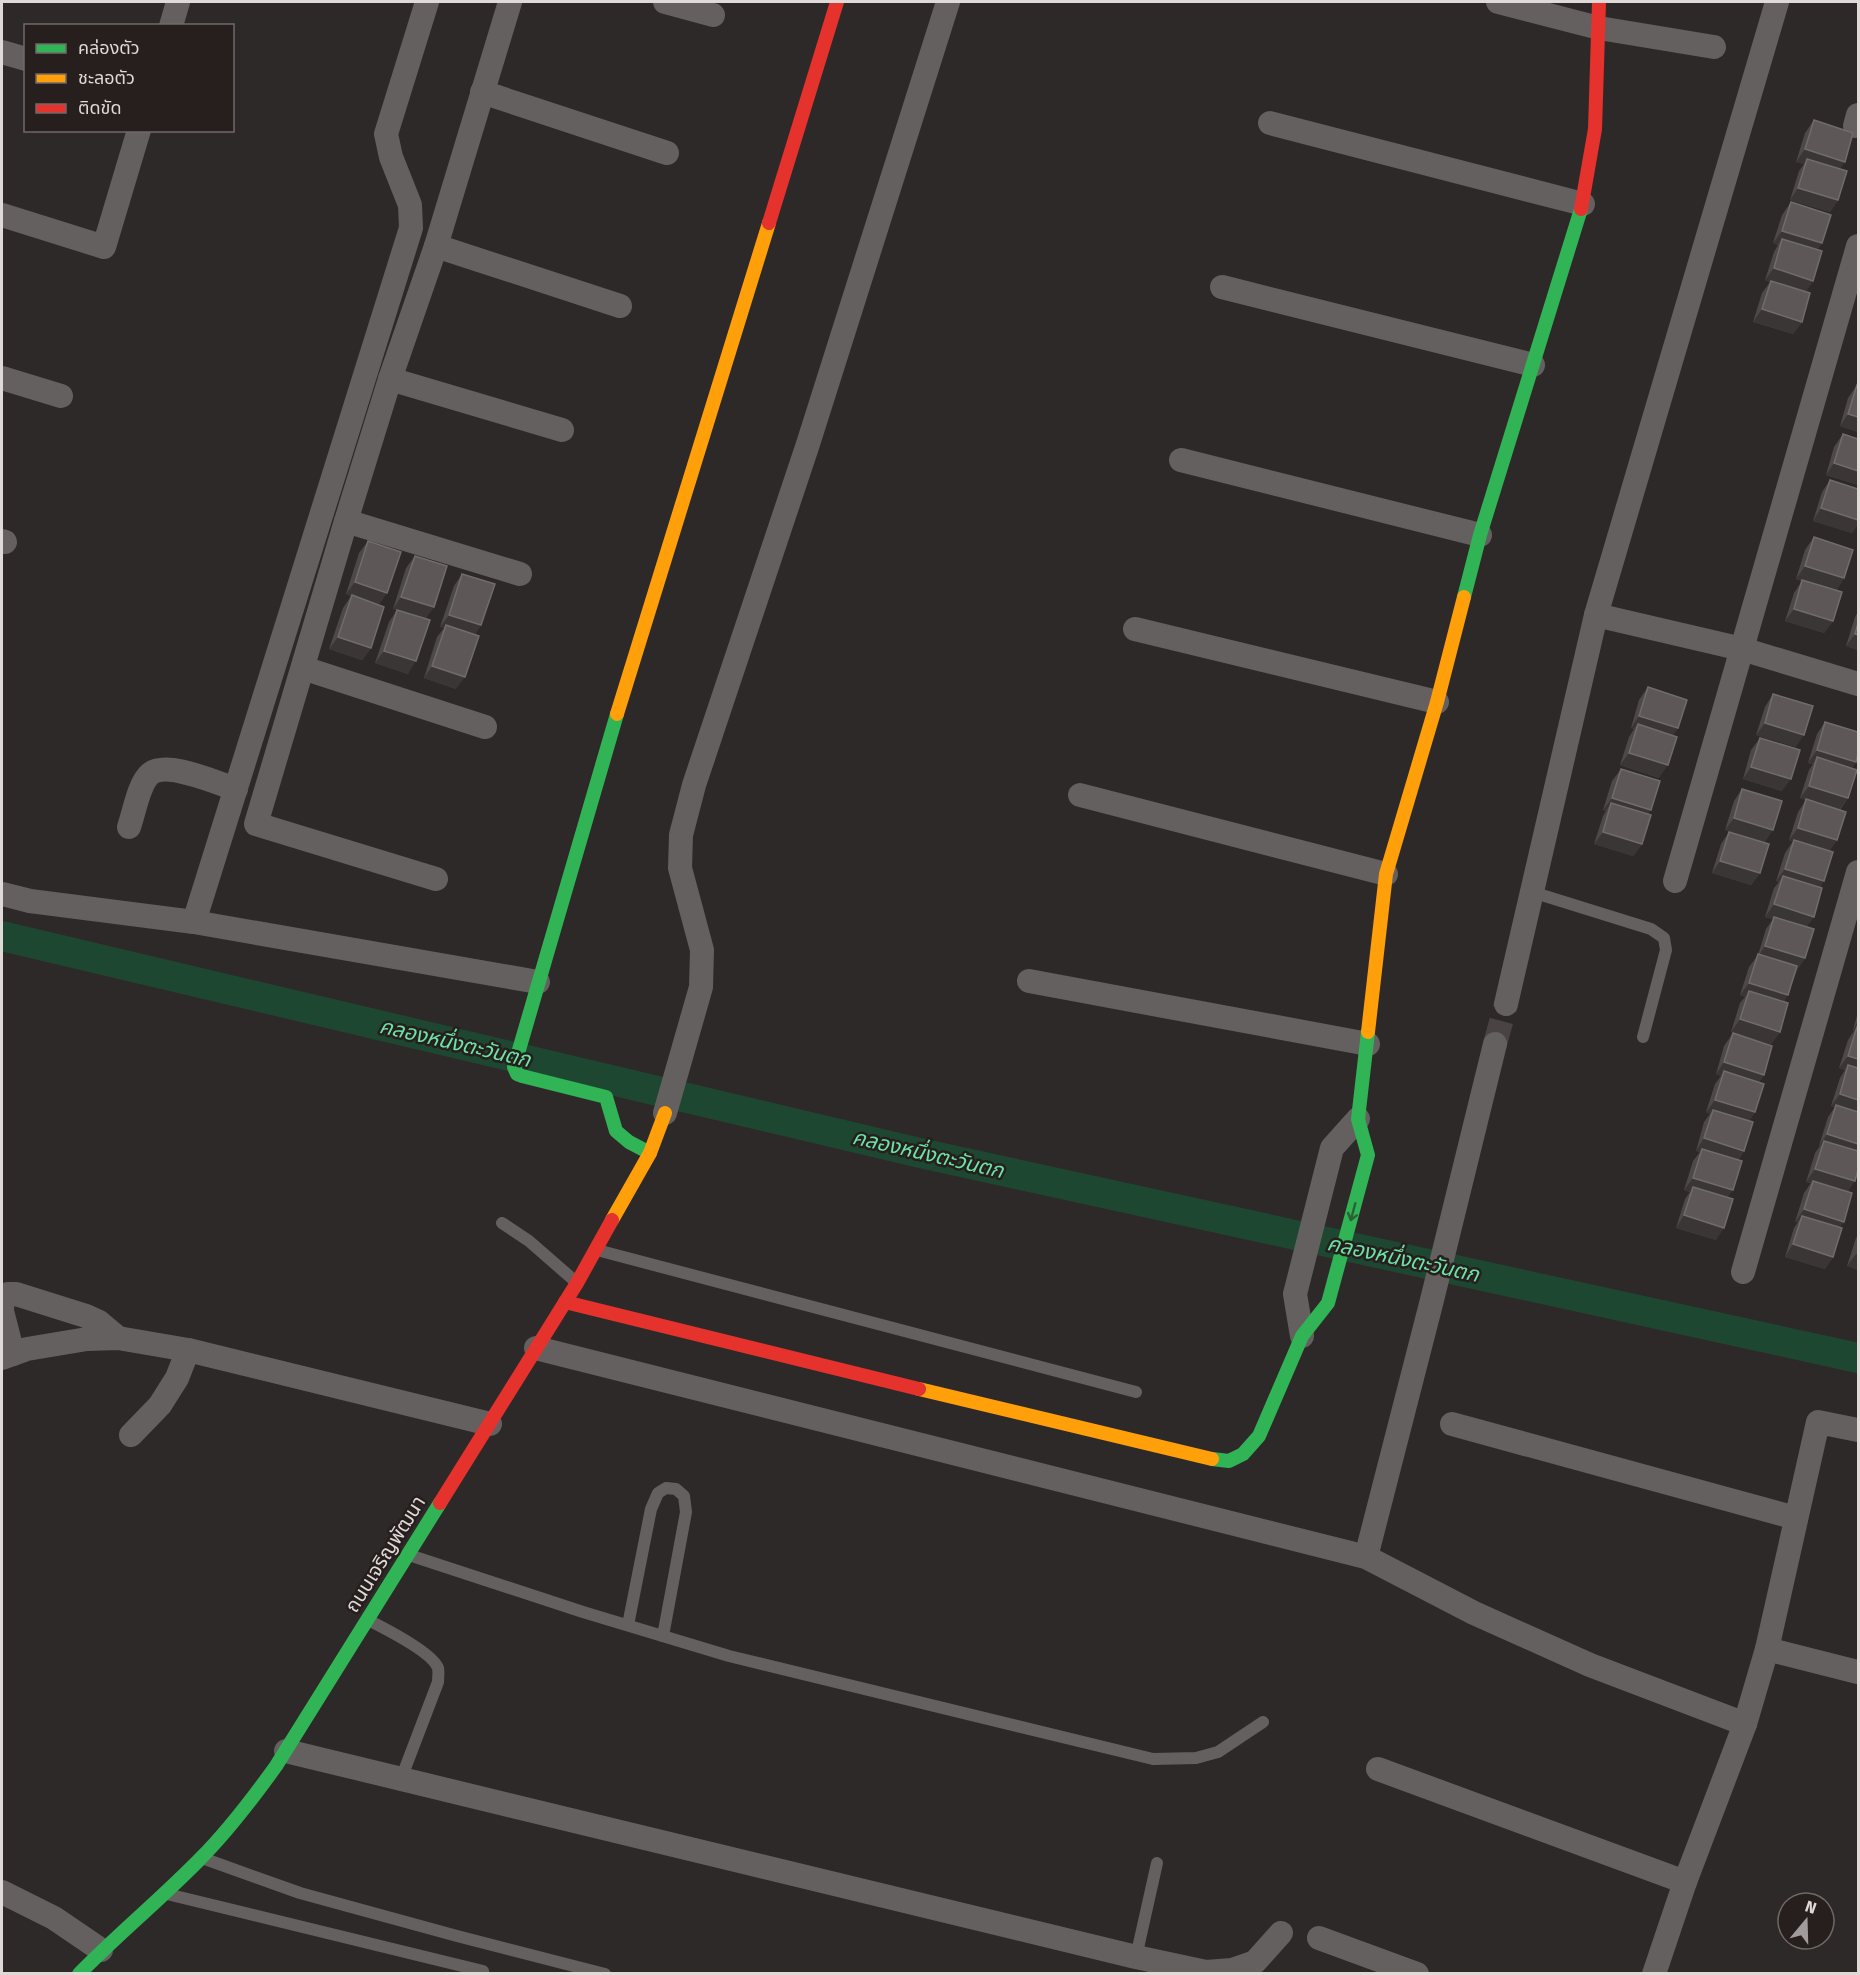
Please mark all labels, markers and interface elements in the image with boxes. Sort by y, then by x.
legend [24,24,234,132]
text: คล่องตัว [78,37,140,59]
text: ชะลอตัว [78,67,135,89]
text: ติดขัด [78,97,121,119]
water label: คลองหนึ่งตะวันตก [377,1011,535,1073]
water label: คลองหนึ่งตะวันตก [850,1122,1008,1184]
one-way arrow [1347,1202,1358,1221]
water label: คลองหนึ่งตะวันตก [1325,1228,1483,1288]
street label: ถนนเจริญพัฒนา [340,1491,430,1617]
north arrow [1776,1891,1836,1951]
text: N [1803,1897,1819,1918]

